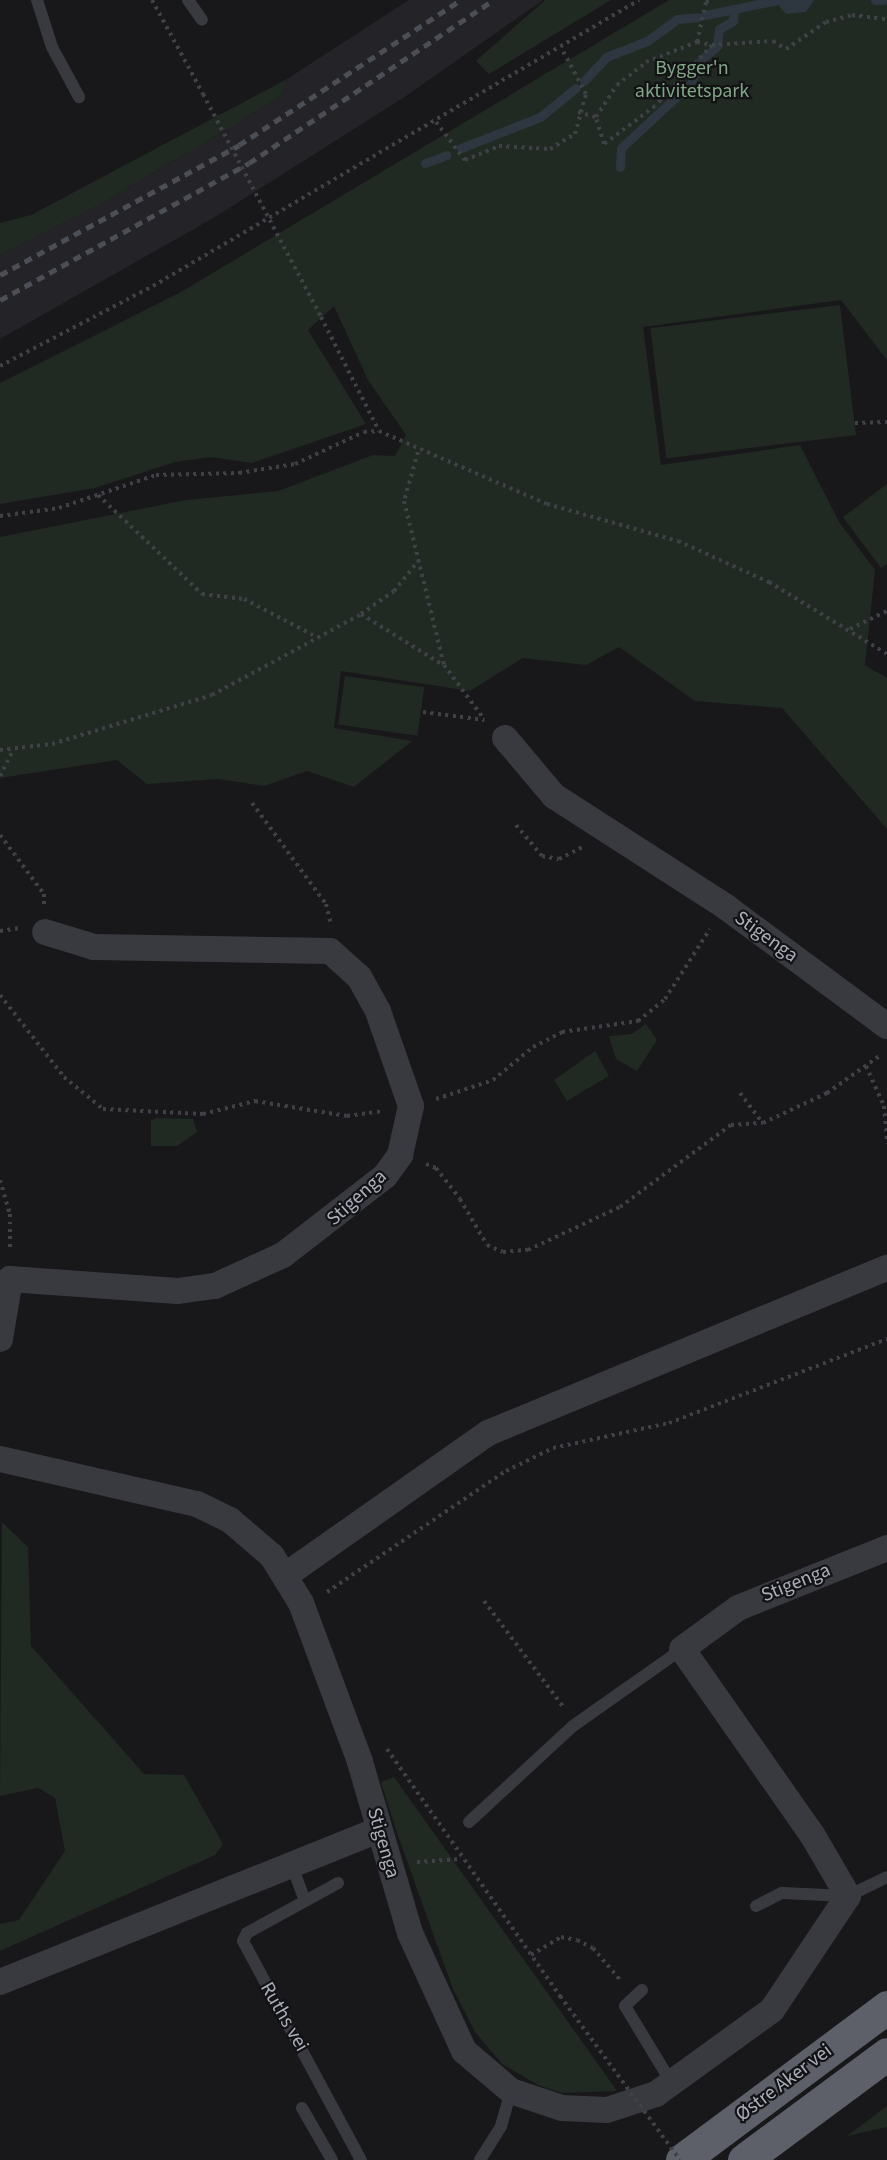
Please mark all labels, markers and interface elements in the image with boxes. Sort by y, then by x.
park label: Bygger'n aktivitetspark [635,57,749,104]
street label: Stigenga [730,906,802,968]
street label: Stigenga [322,1165,392,1231]
street label: Stigenga [758,1558,834,1608]
street label: Stigenga [361,1805,405,1881]
street label: Ruths vei [255,1978,313,2056]
street label: Østre Aker vei [731,2039,837,2127]

